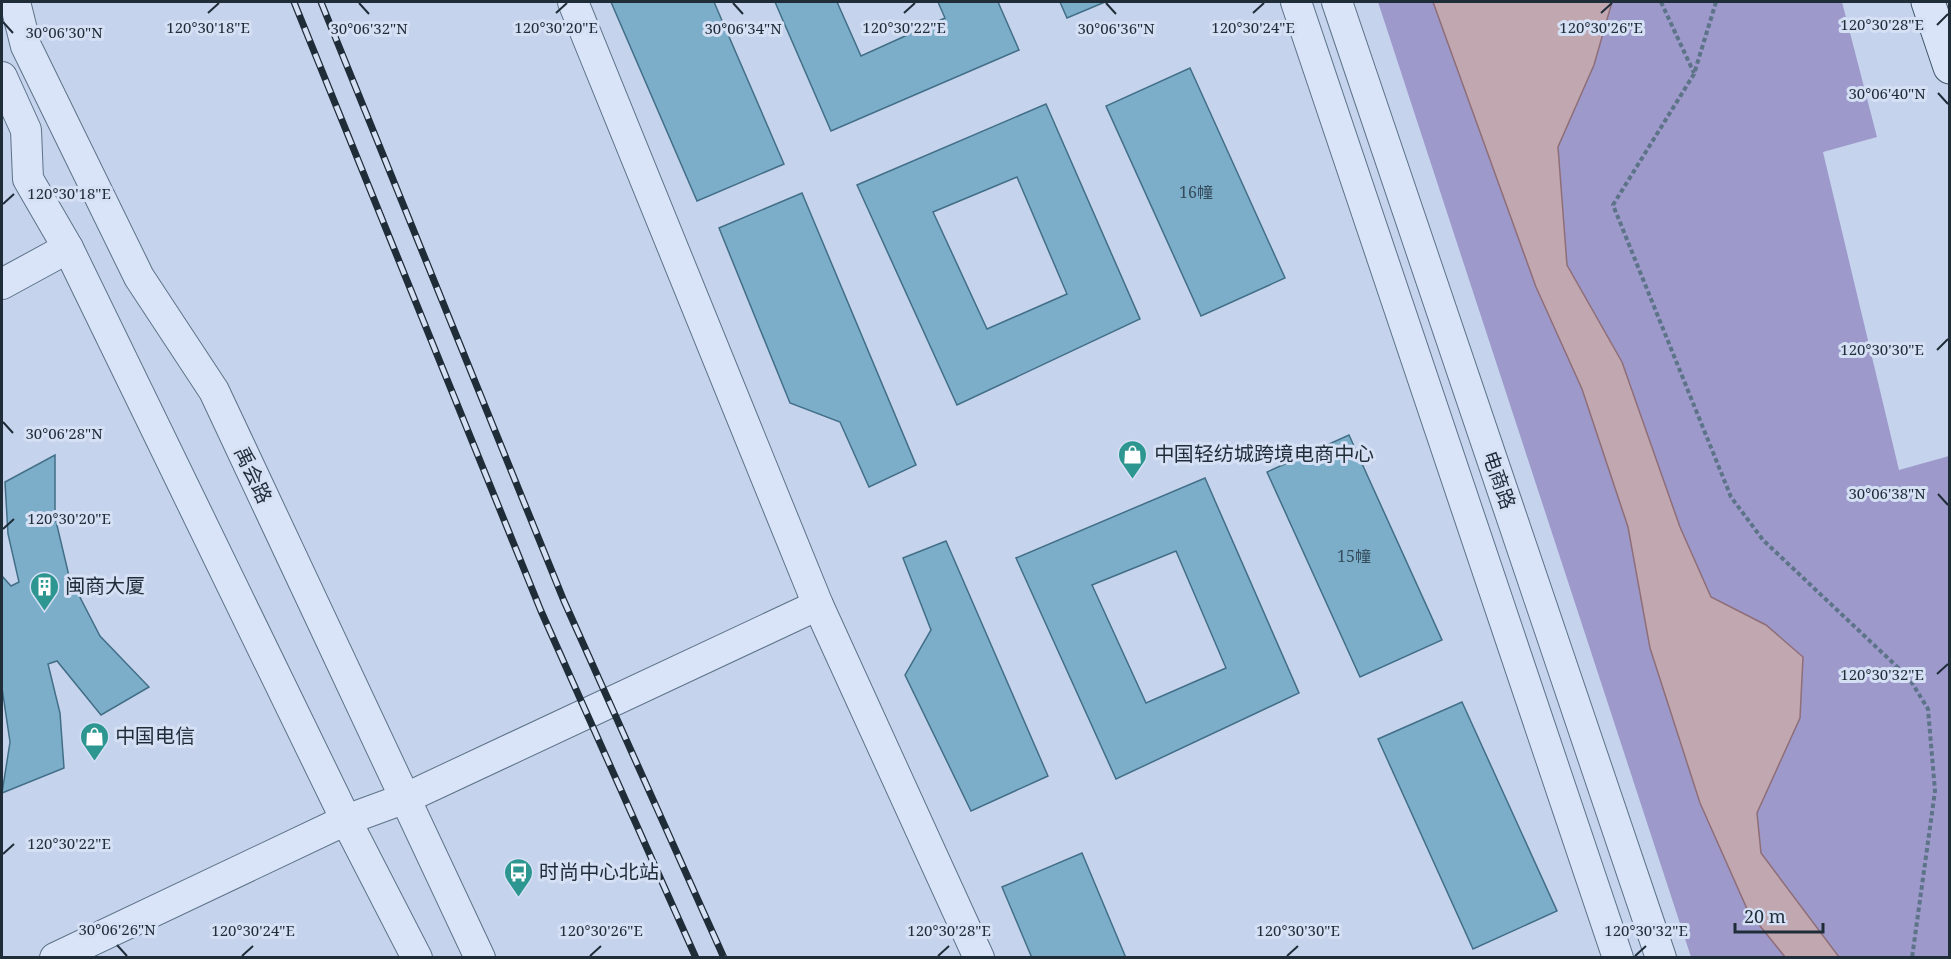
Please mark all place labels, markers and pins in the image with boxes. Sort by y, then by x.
shop icon: 中国轻纺城跨境电商中心 [1117,438,1149,480]
place label: 中国轻纺城跨境电商中心 [1154,440,1374,467]
building icon: 闽商大厦 [28,570,60,612]
place label: 闽商大厦 [65,572,145,599]
shop icon: 中国电信 [78,720,110,762]
place label: 中国电信 [115,722,195,749]
bus stop icon: 时尚中心北站 [502,856,534,898]
place label: 时尚中心北站 [539,858,659,885]

